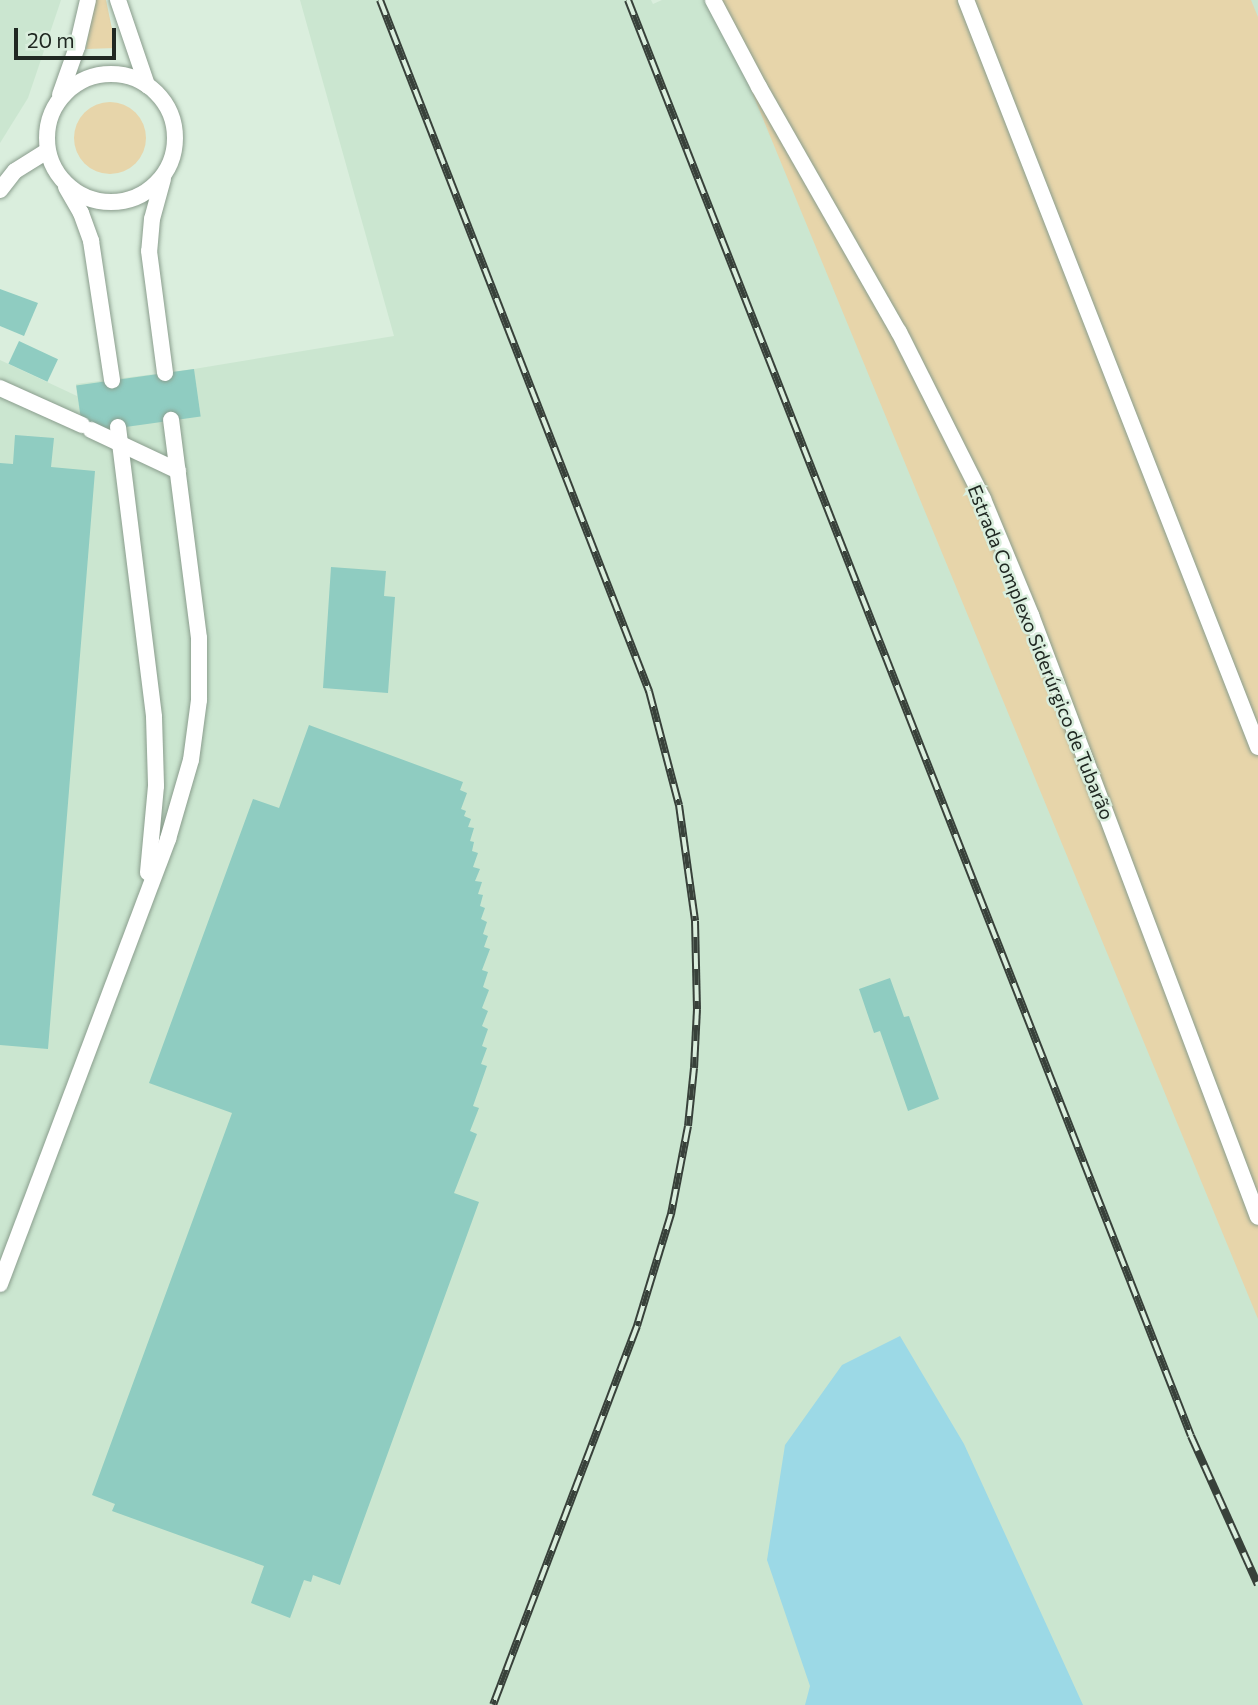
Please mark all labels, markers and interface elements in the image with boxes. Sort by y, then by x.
scale bar [18,14,119,58]
text: 20 m [27,27,75,52]
street label: Estrada Complexo Siderúrgico de Tubarão [963,481,1119,823]

